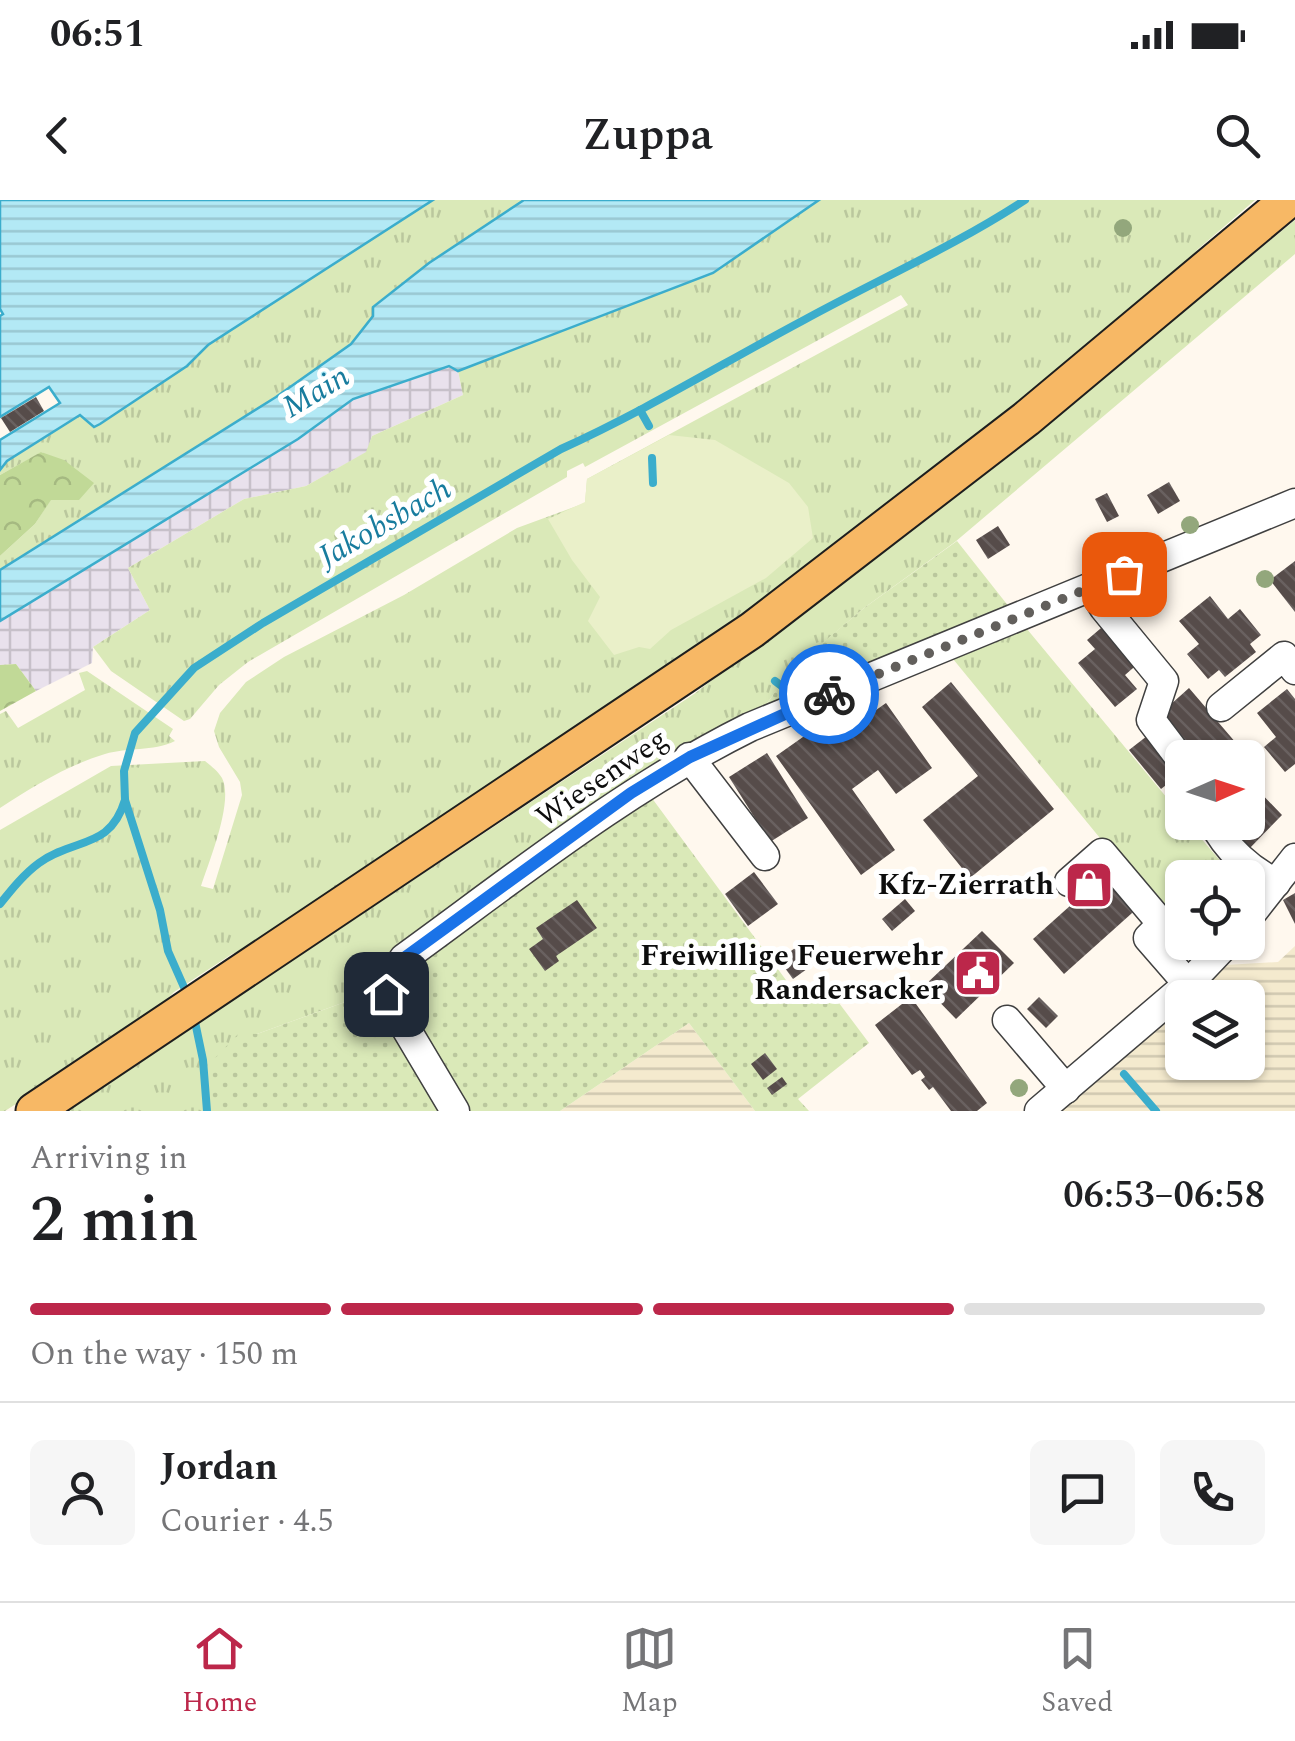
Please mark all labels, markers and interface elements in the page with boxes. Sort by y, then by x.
text: 06:51 [50,6,145,64]
text: Zuppa [582,101,713,170]
icon: back [30,108,85,163]
icon: search [1210,108,1265,163]
water label: Main [273,353,359,431]
water label: Jakobsbach [308,465,461,582]
pin [1082,532,1167,617]
icon: bag [1097,547,1152,602]
courier [779,644,879,744]
icon: bike [802,667,857,722]
street label: Wiesenweg [526,717,678,839]
north arrow [1165,740,1265,840]
map controls [1165,740,1265,1080]
shop icon: Kfz-Zierrath [1063,859,1115,911]
button: locate [1165,860,1265,960]
place label: Kfz-Zierrath [877,862,1054,908]
place label: Freiwillige Feuerwehr Randersacker [640,933,943,1013]
public building icon: Freiwillige Feuerwehr Randersacker [952,947,1004,999]
pin [344,952,429,1037]
icon: home [359,967,414,1022]
button: layers [1165,980,1265,1080]
text: Arriving in [30,1134,187,1183]
text: 06:53–06:58 [1063,1167,1265,1225]
text: 2 min [30,1171,199,1270]
text: On the way · 150 m [30,1330,298,1379]
text: Jordan [160,1439,278,1497]
button: person [30,1440,135,1545]
button: chat [1030,1440,1135,1545]
button: phone [1160,1440,1265,1545]
text: Courier · 4.5 [160,1497,333,1546]
tab: Home [182,1621,257,1724]
tab: Map [621,1621,678,1724]
tab: Saved [1041,1621,1113,1724]

